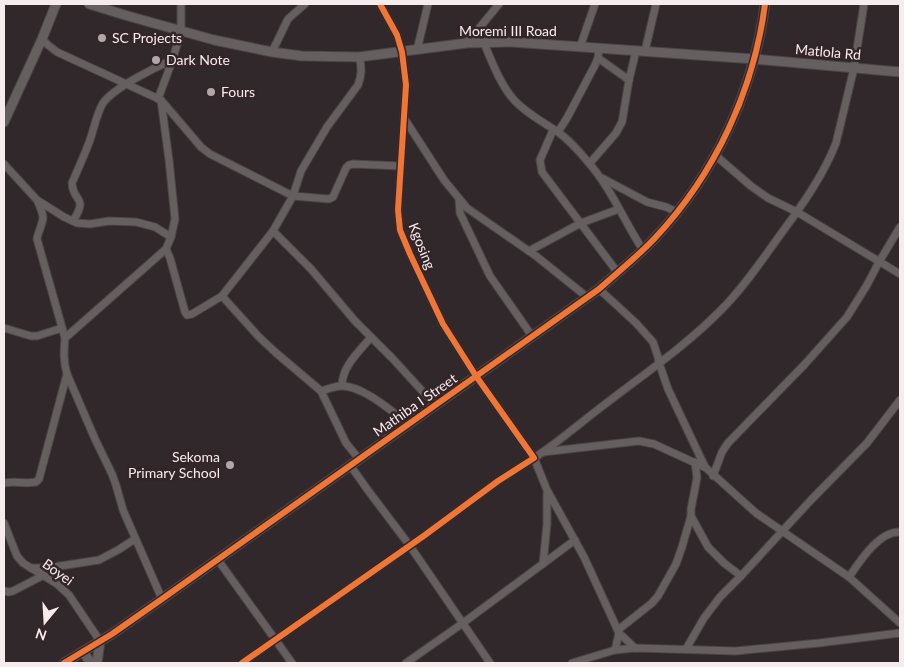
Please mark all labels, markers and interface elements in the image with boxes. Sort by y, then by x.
street label: Moremi III Road [459,22,557,39]
place label: SC Projects [112,29,182,46]
marker: SC Projects [96,32,108,44]
street label: Matlola Rd [794,40,862,63]
place label: Dark Note [166,51,230,68]
marker: Dark Note [150,54,162,66]
place label: Fours [221,83,255,100]
marker: Fours [205,86,217,98]
street label: Kgosing [405,220,440,272]
street label: Mathiba I Street [369,369,460,440]
place label: Sekoma Primary School [128,448,220,481]
marker: Sekoma Primary School [224,459,236,471]
street label: Boyei [39,555,77,589]
north arrow [20,597,70,647]
text: N [33,625,49,645]

